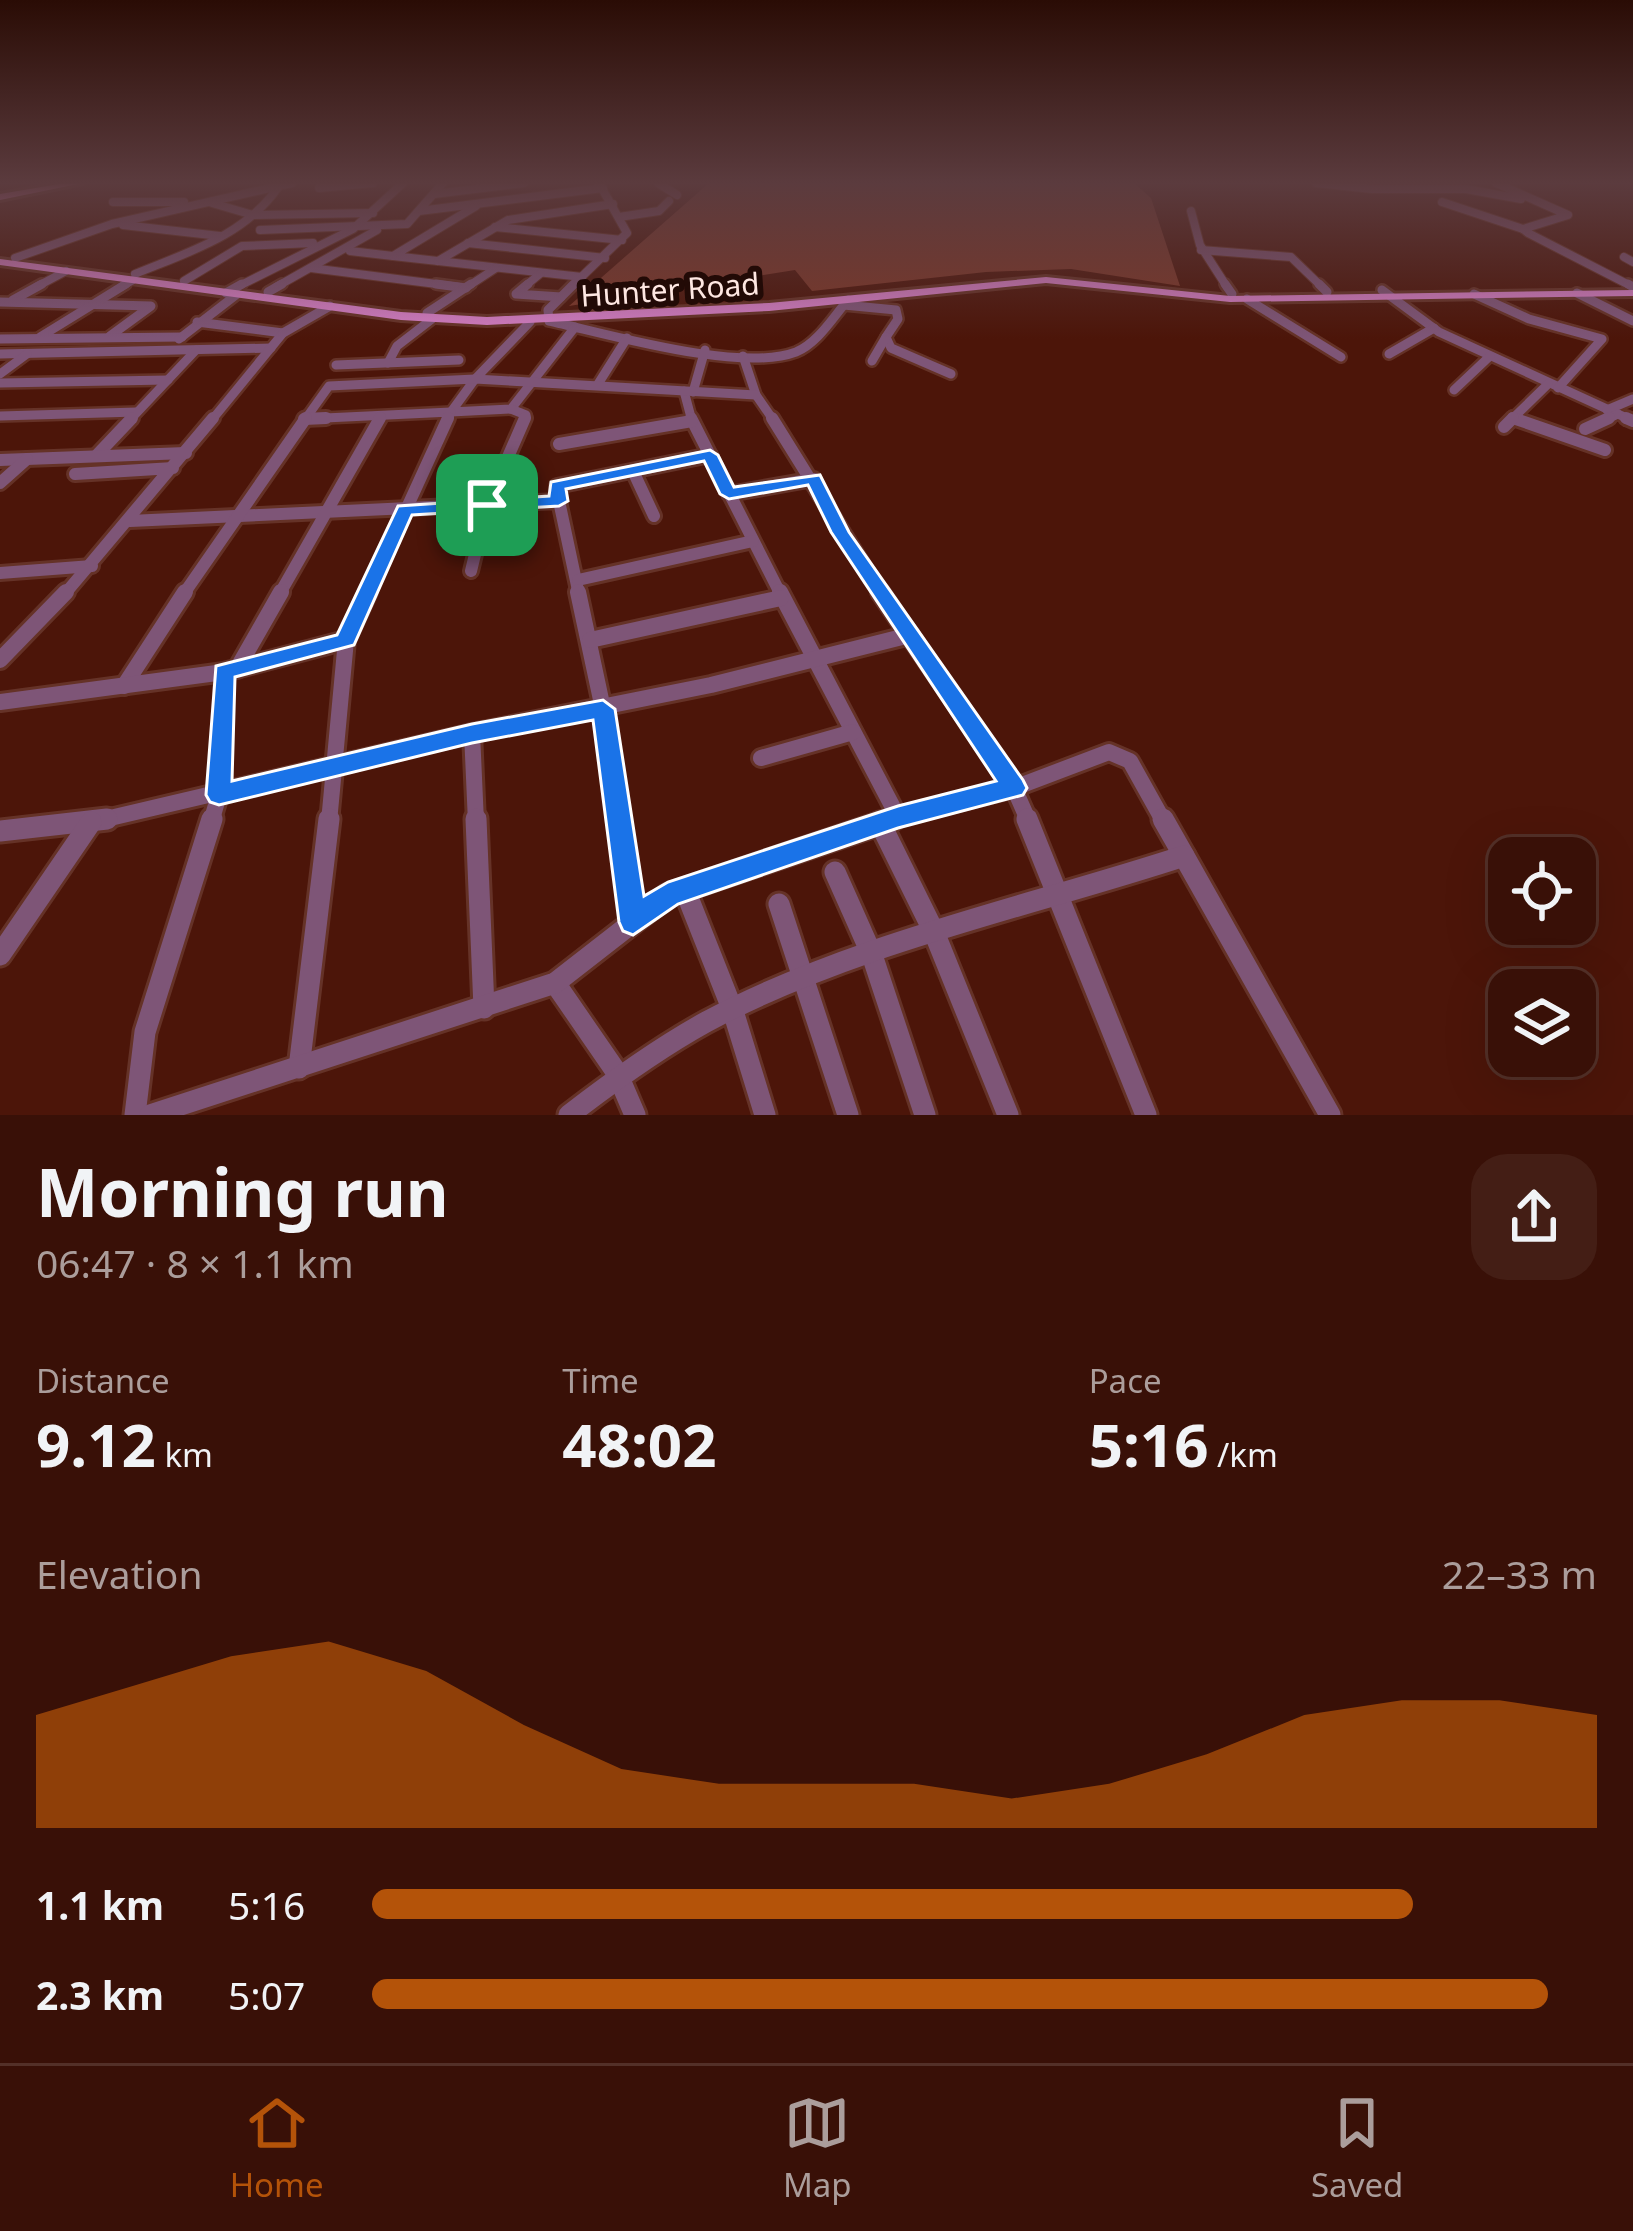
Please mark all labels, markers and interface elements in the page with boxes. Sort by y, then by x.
street label: Hunter Road [579,262,761,316]
pin [436,454,538,556]
icon: arrive [454,472,520,538]
map controls [1488,837,1596,1077]
button: locate [1488,837,1596,945]
button: layers [1488,969,1596,1077]
text: Morning run [36,1146,449,1236]
button: share [1471,1154,1597,1280]
text: 06:47 · 8 × 1.1 km [36,1236,354,1289]
text: Distance [36,1358,170,1403]
text: Time [562,1358,639,1403]
text: Pace [1089,1358,1162,1403]
text: 9.12 [36,1403,156,1485]
text: 48:02 [562,1403,716,1485]
text: 5:16 [1089,1403,1208,1485]
text: km [156,1432,213,1477]
text: /km [1208,1432,1278,1477]
text: Elevation [36,1547,203,1600]
text: 22–33 m [1442,1547,1597,1600]
text: 1.1 km [36,1878,164,1931]
text: 5:16 [228,1878,305,1931]
text: 2.3 km [36,1968,164,2021]
text: 5:07 [228,1968,305,2021]
tab: Home [230,2090,324,2207]
tab: Map [783,2090,852,2207]
tab: Saved [1311,2090,1403,2207]

